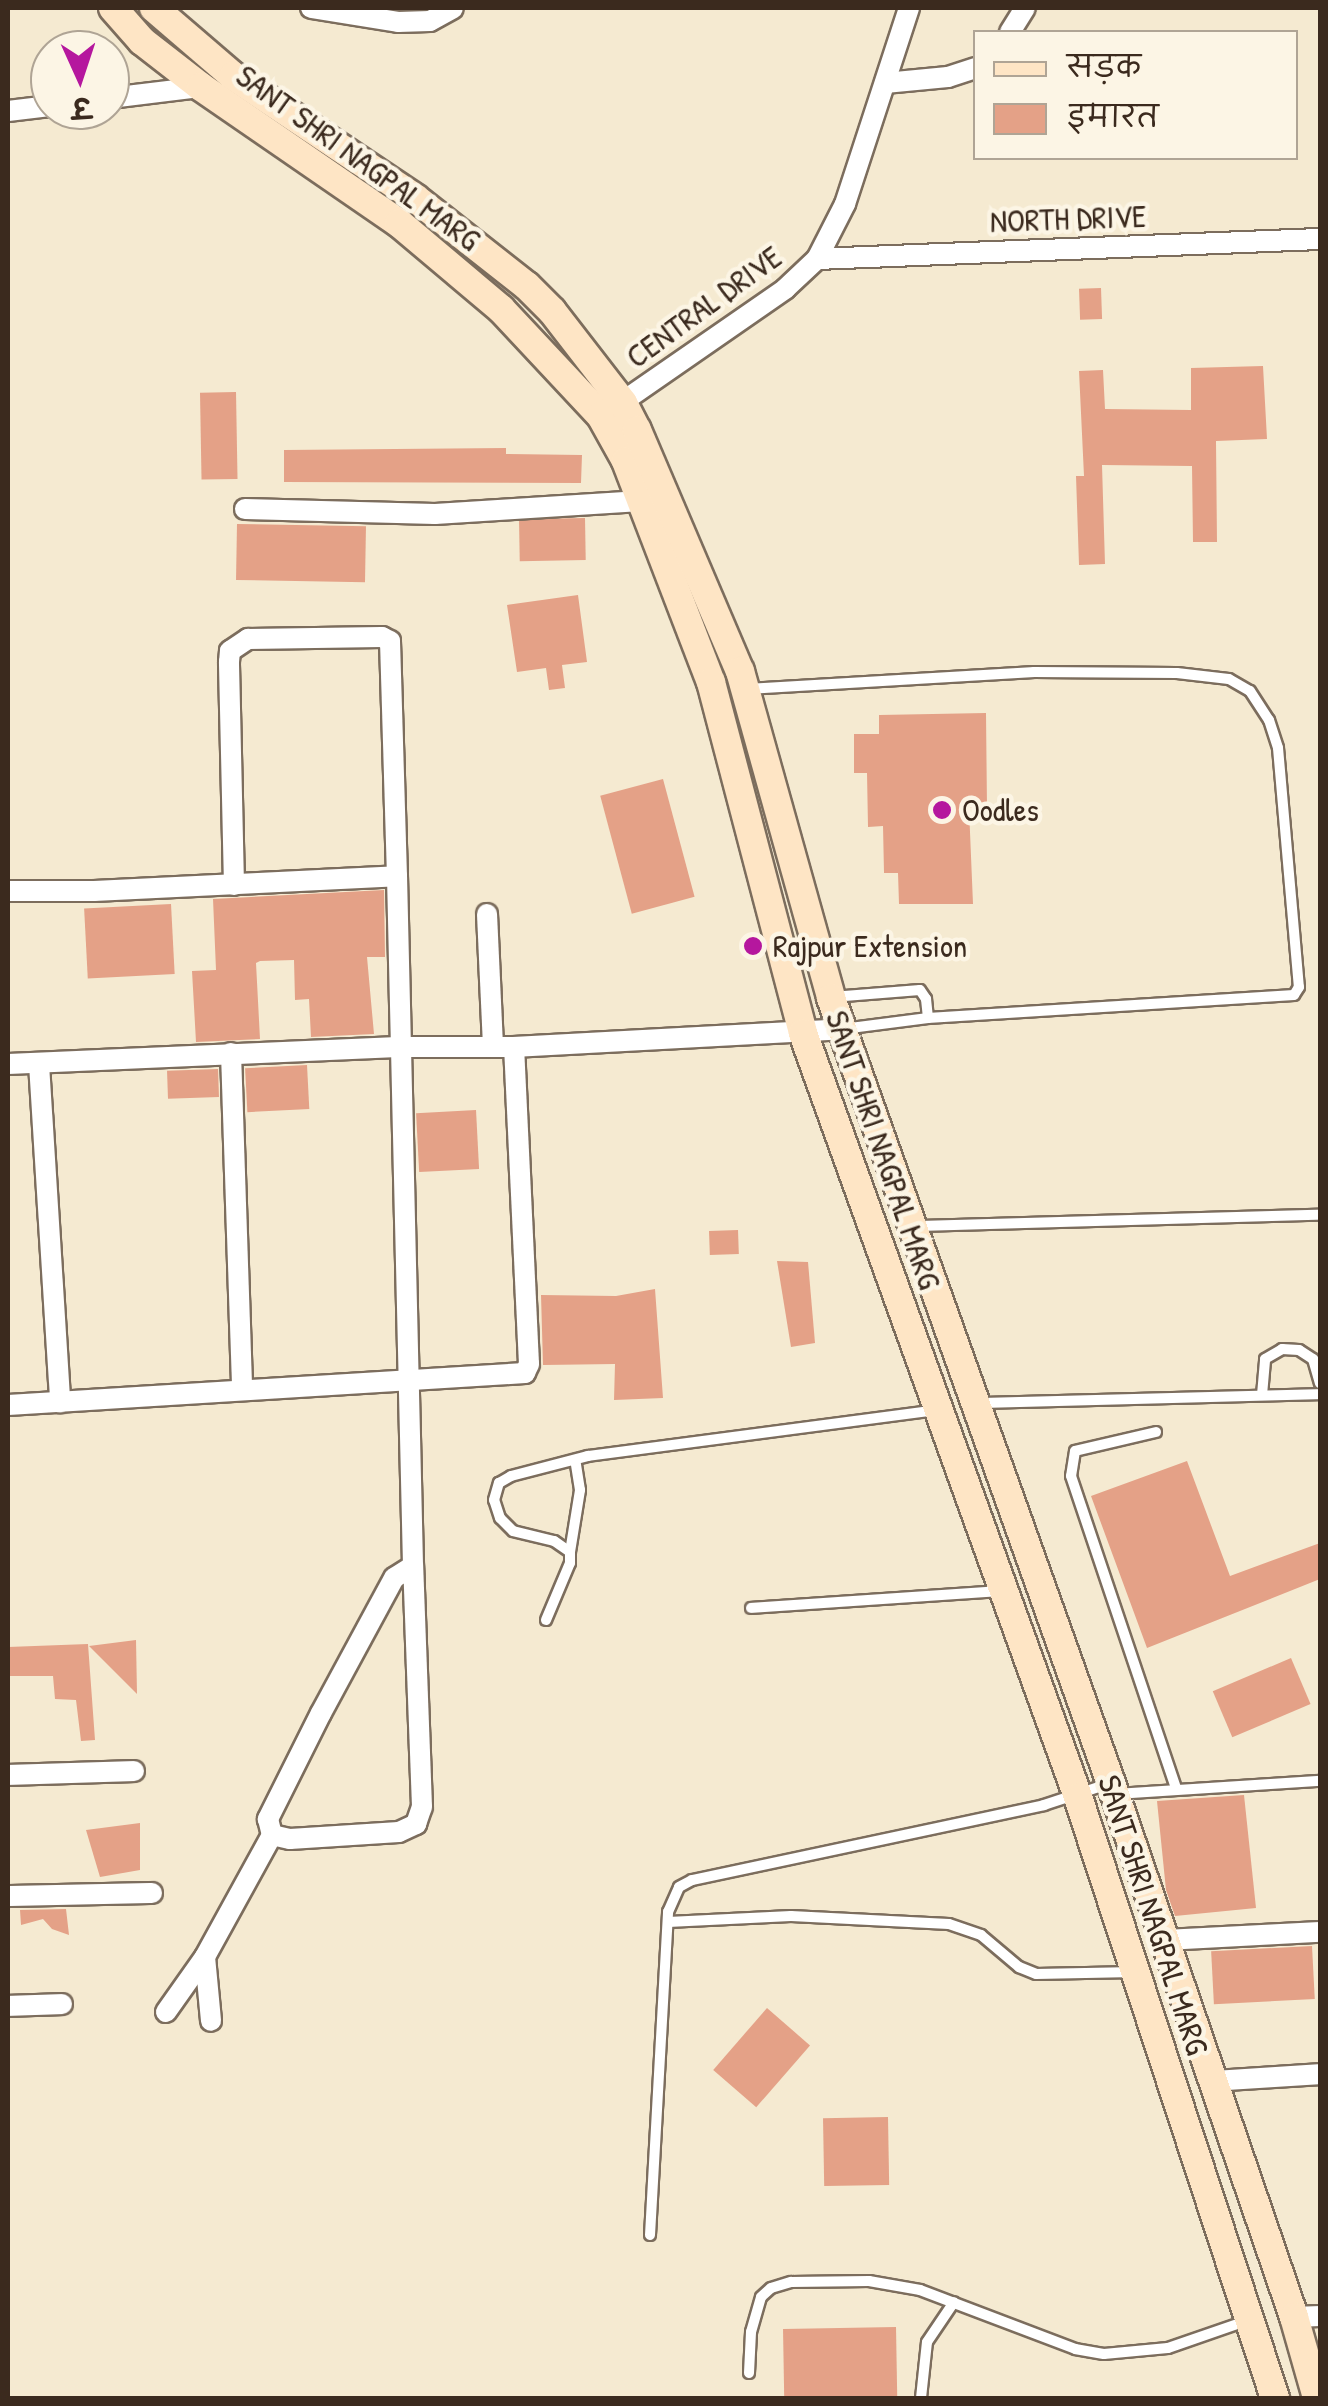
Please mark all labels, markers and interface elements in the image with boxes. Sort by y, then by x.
north arrow [30,30,130,130]
legend [973,30,1298,160]
text: सड़क [1067,46,1141,86]
street label: SANT SHRI NAGPAL MARG [229,57,487,259]
text: उ [71,88,92,127]
text: इमारत [1067,96,1159,136]
street label: NORTH DRIVE [989,197,1147,241]
street label: CENTRAL DRIVE [619,238,789,376]
place label: Oodles [962,791,1039,829]
marker: Oodles [931,799,953,821]
place label: Rajpur Extension [773,927,967,965]
marker: Rajpur Extension [742,935,764,957]
street label: SANT SHRI NAGPAL MARG [817,1006,949,1294]
street label: SANT SHRI NAGPAL MARG [1090,1770,1216,2060]

